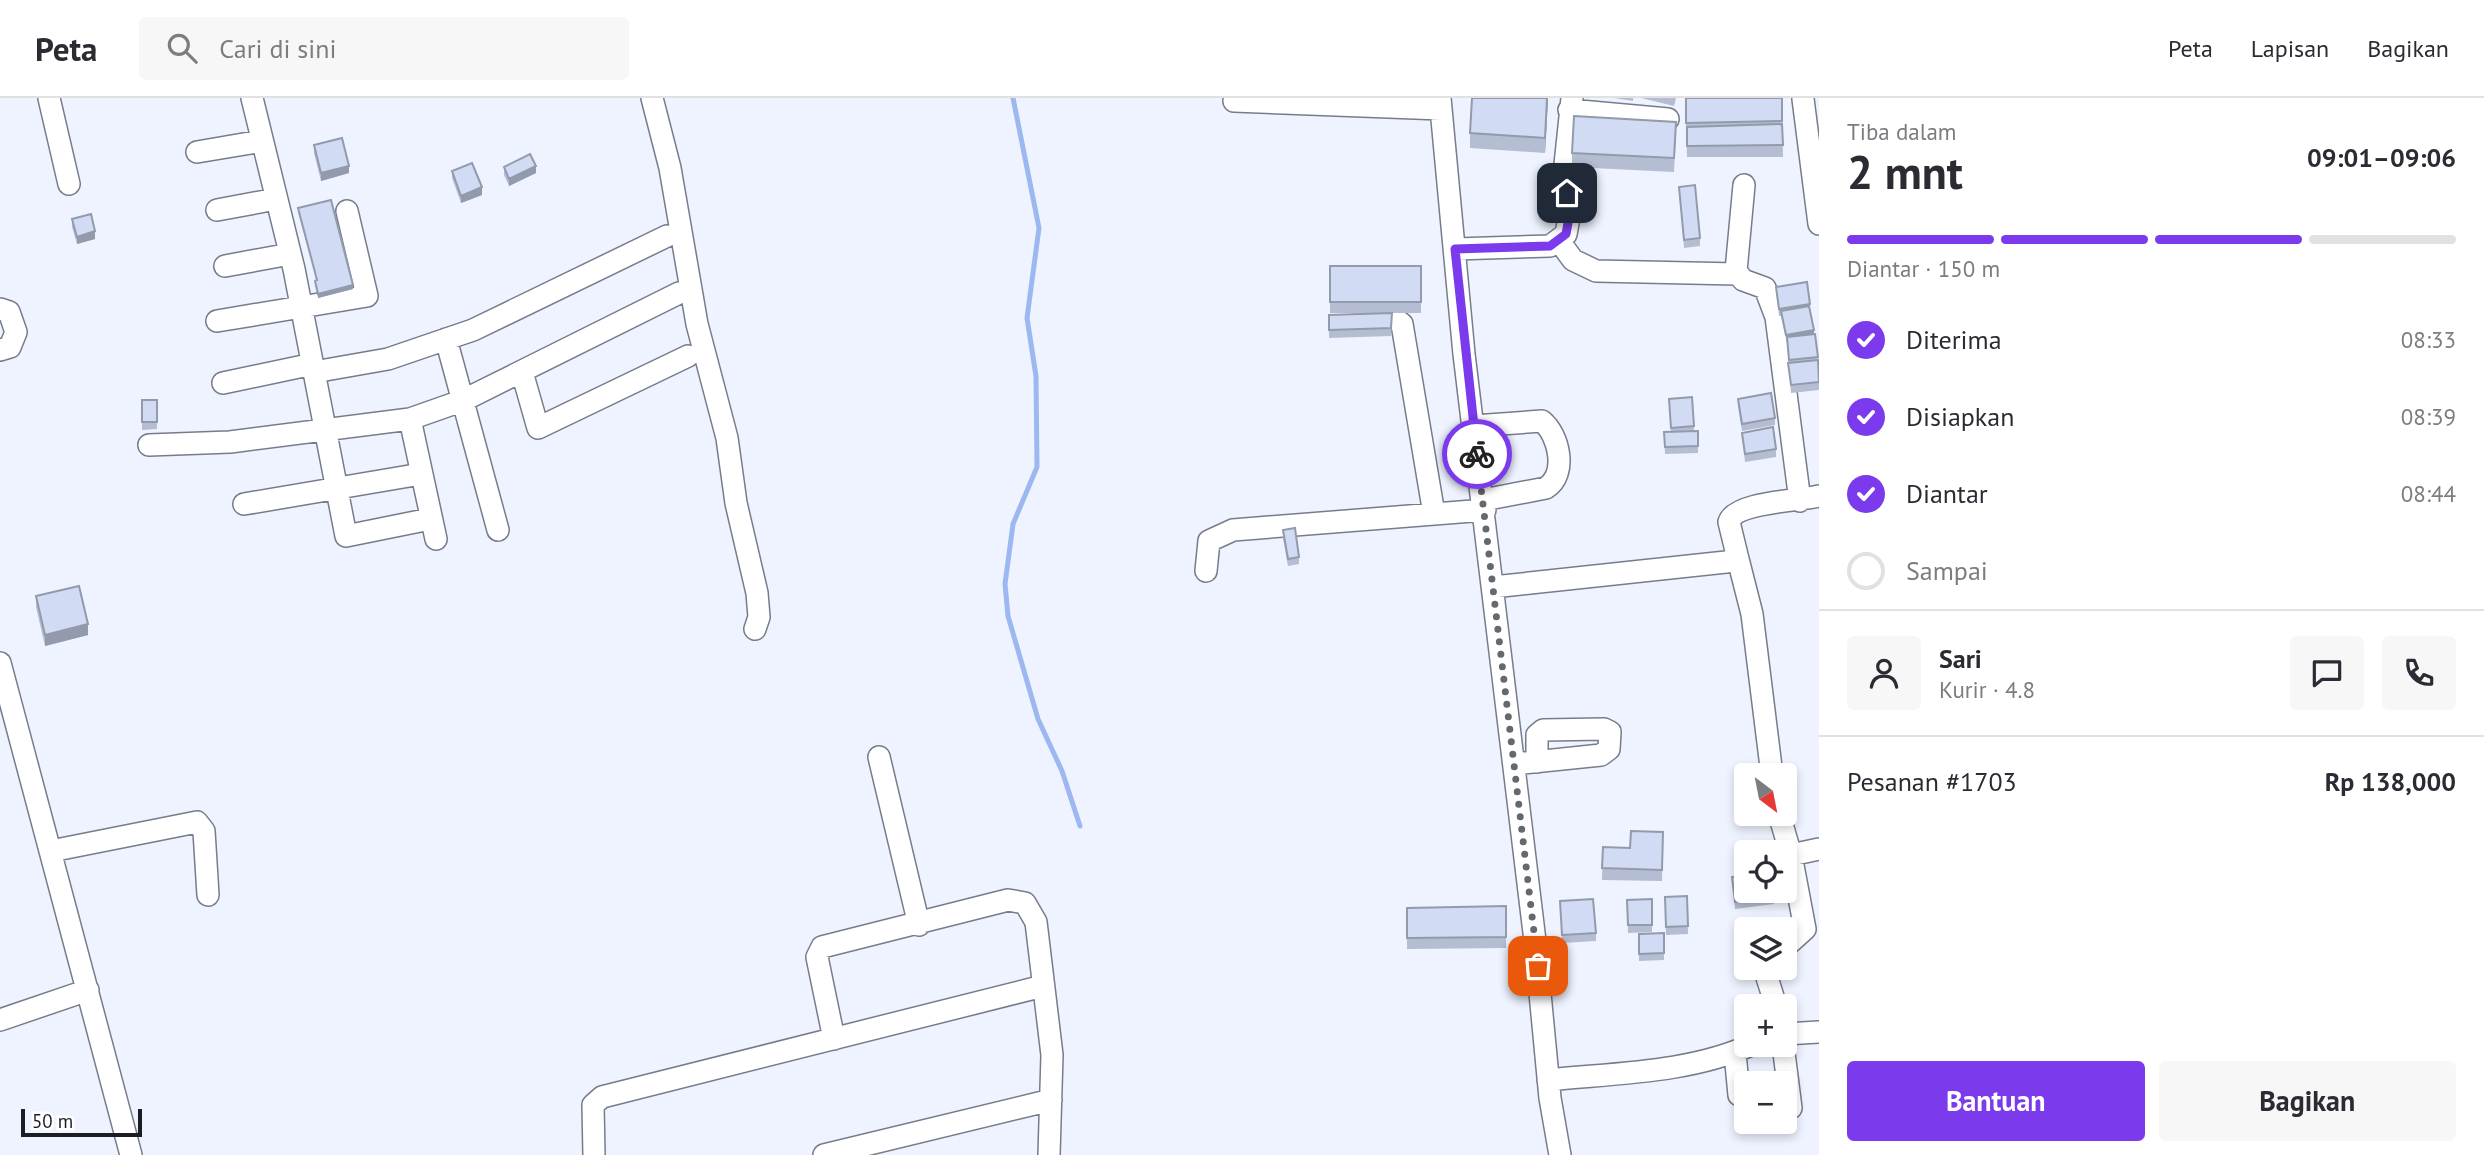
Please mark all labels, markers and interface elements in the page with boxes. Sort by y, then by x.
search box [139,17,629,80]
text: Peta [35,27,97,70]
icon: search [163,29,201,67]
text: Cari di sini [219,32,336,65]
text: Peta [2168,33,2213,64]
text: Lapisan [2251,33,2329,64]
text: Bagikan [2367,33,2449,64]
text: Tiba dalam [1847,117,1956,146]
text: 09:01–09:06 [2307,141,2456,174]
text: 2 mnt [1847,142,1963,202]
pin [1537,163,1597,223]
icon: home [1548,174,1586,212]
text: Diantar · 150 m [1847,254,2000,283]
icon: check [1847,321,1885,359]
text: Diterima [1906,323,2002,356]
text: 08:33 [2401,325,2456,354]
icon: check [1847,398,1885,436]
text: Disiapkan [1906,400,2014,433]
text: 08:39 [2401,402,2456,431]
courier [1442,419,1512,489]
icon: bike [1458,435,1496,473]
icon: check [1847,475,1885,513]
text: Diantar [1906,477,1988,510]
text: 08:44 [2401,479,2456,508]
text: Sampai [1906,554,1988,587]
button: person [1847,636,1921,710]
button: chat [2290,636,2364,710]
button: phone [2382,636,2456,710]
text: Sari [1939,642,1982,675]
text: Kurir · 4.8 [1939,675,2035,704]
north arrow [1734,763,1797,826]
map controls [1734,763,1797,1134]
text: Pesanan #1703 [1847,765,2017,798]
text: Rp 138,000 [2325,765,2456,798]
button: locate [1734,840,1797,903]
button: layers [1734,917,1797,980]
pin [1508,936,1568,996]
icon: bag [1519,947,1557,985]
button: + [1734,994,1797,1057]
button: Bantuan [1847,1061,2145,1141]
button: Bagikan [2159,1061,2456,1141]
button: − [1734,1071,1797,1134]
scale bar [21,1106,142,1138]
text: 50 m [32,1109,73,1133]

